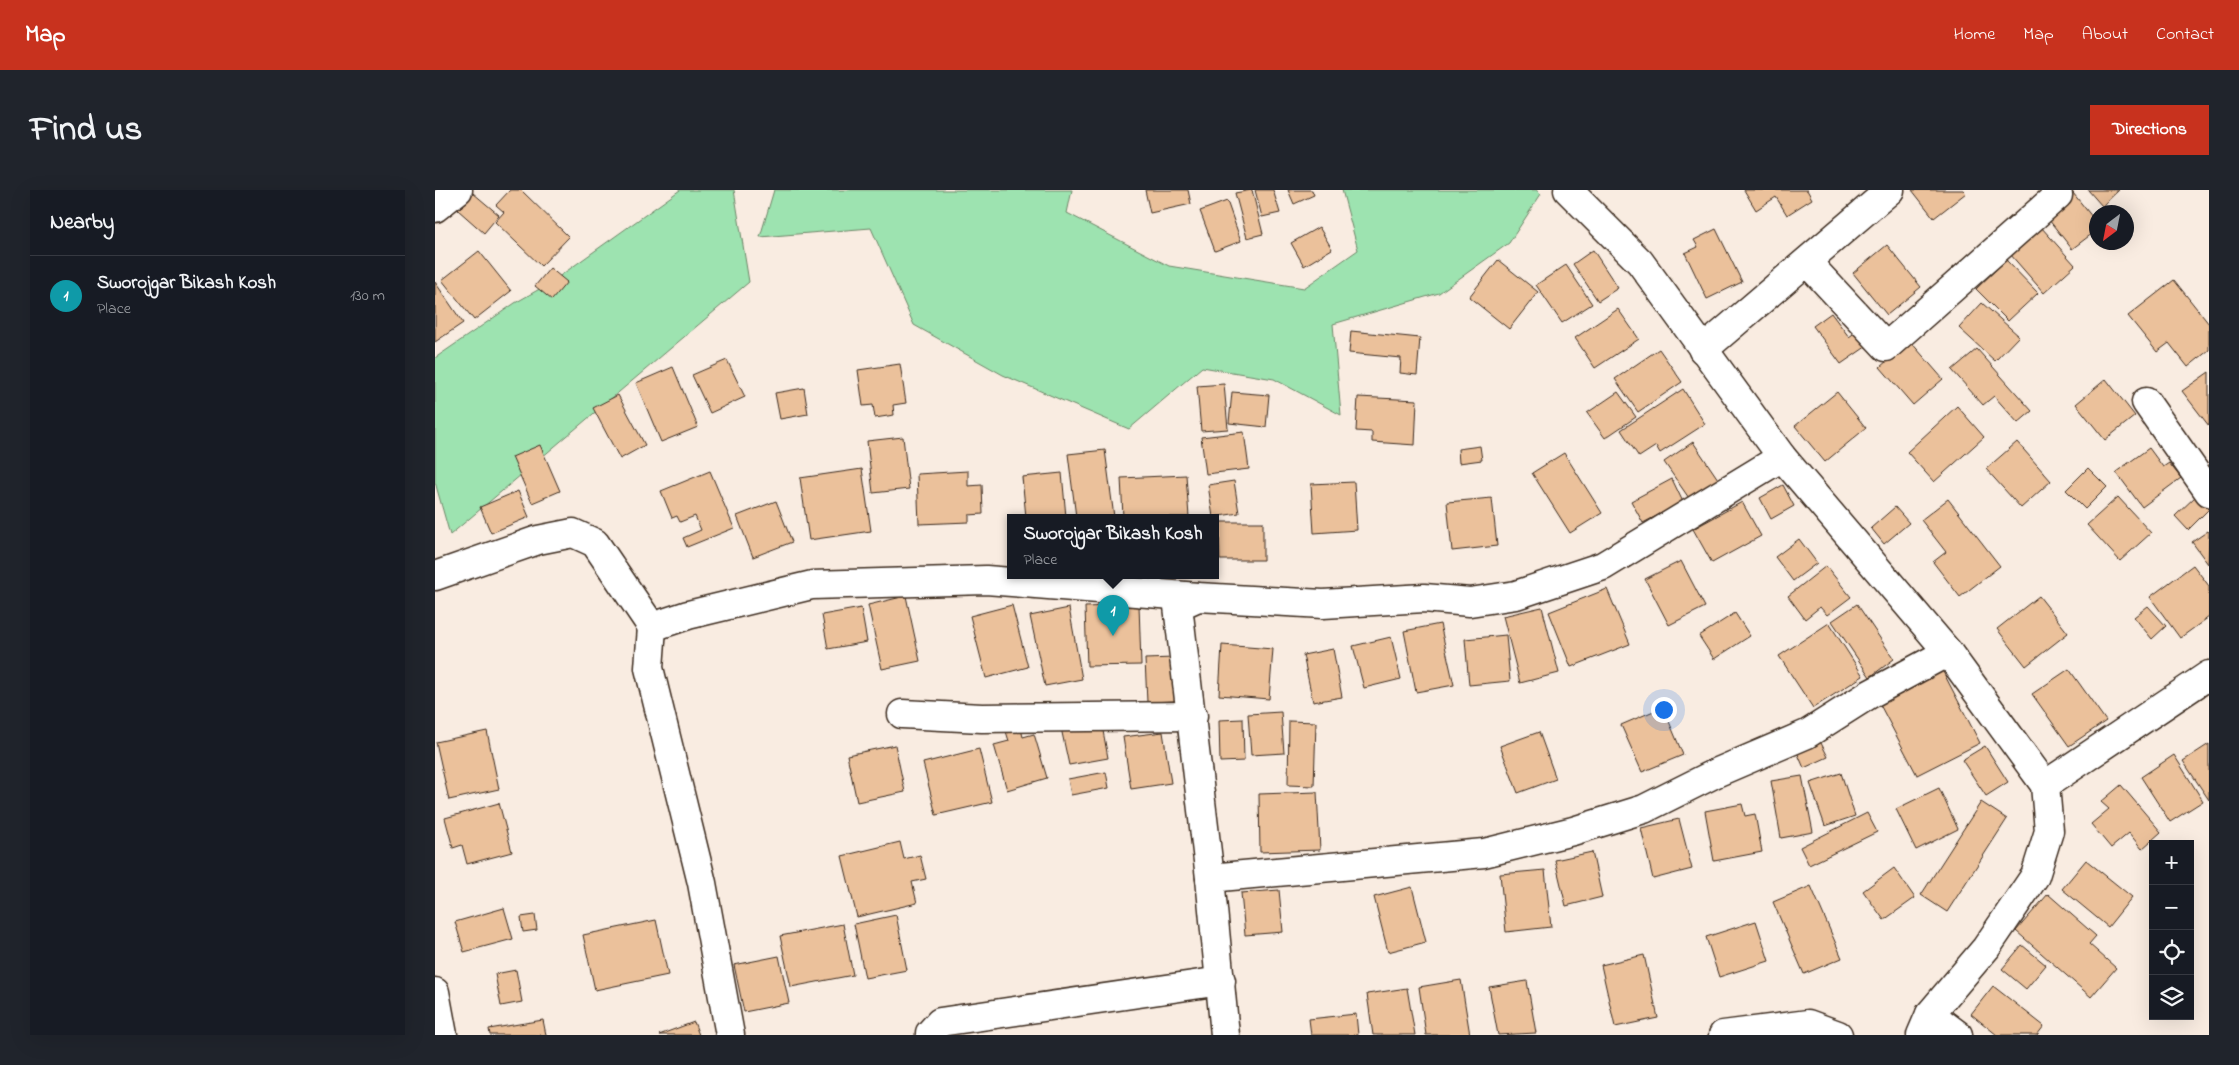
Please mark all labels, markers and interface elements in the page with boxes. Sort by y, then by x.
text: Map [25,18,66,53]
text: Home [1954,22,1995,48]
text: Map [2023,22,2054,48]
text: About [2082,22,2128,48]
text: Contact [2156,22,2214,48]
text: Find us [30,105,142,156]
button: Directions [2090,105,2209,155]
north arrow [2089,205,2134,250]
text: Nearby [50,208,114,238]
text: Sworojgar Bikash Kosh [97,270,276,297]
text: 1 [63,284,69,308]
text: 130 m [350,284,385,308]
text: Place [97,297,131,321]
popup [1007,514,1219,579]
text: Sworojgar Bikash Kosh [1023,521,1203,548]
text: Place [1023,548,1057,572]
pin: 1 [1097,595,1129,636]
your location [1651,697,1677,723]
map controls [2149,840,2194,1020]
button: + [2149,840,2194,885]
button: − [2149,885,2194,930]
button: locate [2149,930,2194,975]
button: layers [2149,975,2194,1020]

